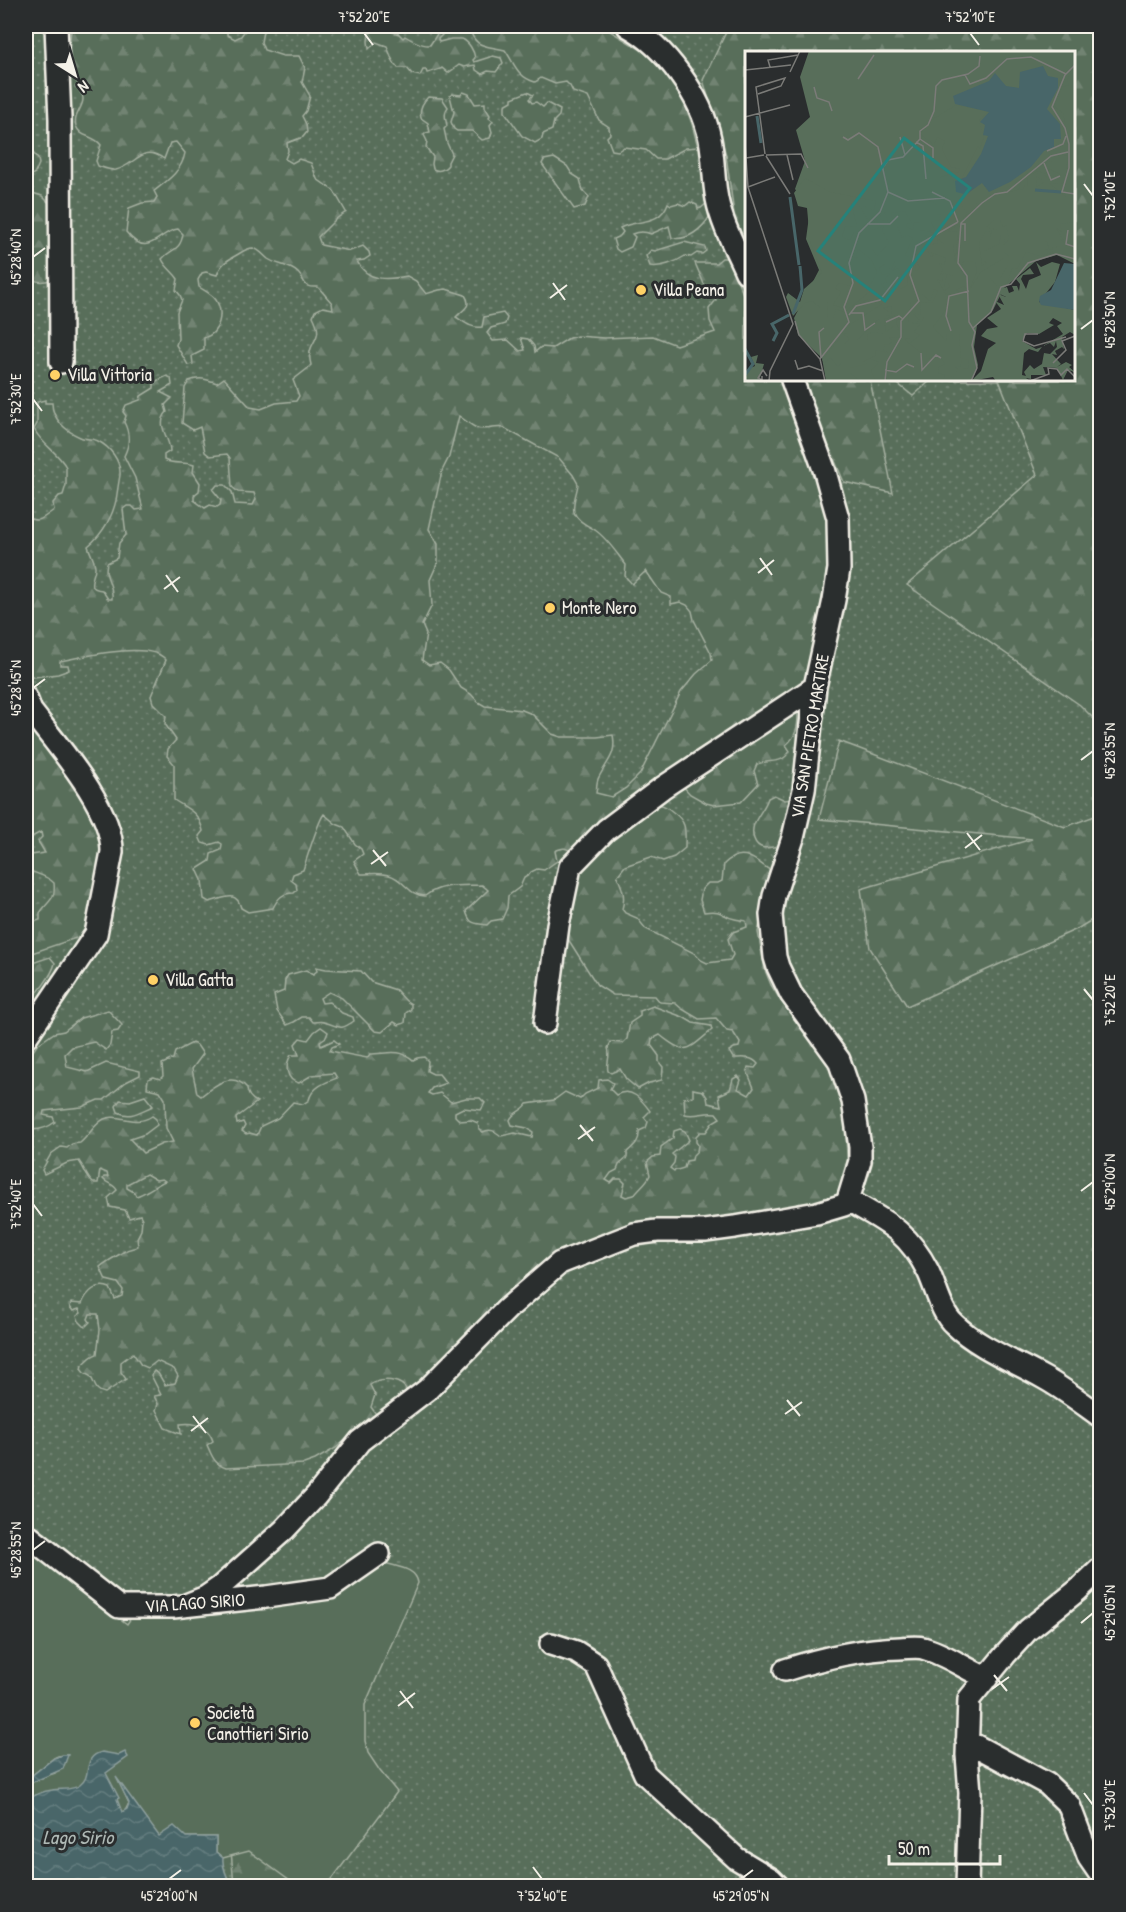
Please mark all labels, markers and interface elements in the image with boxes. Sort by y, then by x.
text: 7°52'20"E [338,6,390,27]
text: 7°52'10"E [945,6,995,27]
north arrow [45,45,105,105]
inset map [745,51,1075,381]
text: N [74,76,94,99]
text: 7°52'10"E [1099,171,1120,221]
text: 45°28'40"N [5,229,26,285]
place label: Villa Peana [653,277,724,302]
marker: Villa Peana [634,283,648,297]
text: 45°28'50"N [1099,291,1120,349]
place label: Villa Vittoria [67,362,152,387]
marker: Villa Vittoria [48,368,62,382]
text: 7°52'30"E [5,373,26,425]
place label: Monte Nero [562,595,637,620]
marker: Monte Nero [543,601,557,615]
street label: VIA SAN PIETRO MARTIRE [784,652,835,820]
text: 45°28'45"N [5,660,26,716]
text: 45°28'55"N [1099,723,1120,779]
place label: Villa Gatta [165,967,233,992]
marker: Villa Gatta [146,973,160,987]
text: 7°52'20"E [1099,974,1120,1026]
text: 45°29'00"N [1099,1154,1120,1210]
text: 7°52'40"E [5,1179,26,1229]
text: 45°28'55"N [5,1522,26,1578]
text: 45°29'05"N [1099,1585,1120,1641]
street label: VIA LAGO SIRIO [144,1587,246,1618]
place label: Società Canottieri Sirio [207,1700,309,1746]
marker: Società Canottieri Sirio [188,1716,202,1730]
text: 7°52'30"E [1099,1779,1120,1831]
water label: Lago Sirio [43,1823,115,1851]
scale bar [889,1828,1000,1866]
text: 50 m [898,1836,930,1861]
text: 45°29'00"N [141,1885,197,1906]
text: 7°52'40"E [517,1885,567,1906]
text: 45°29'05"N [713,1885,769,1906]

